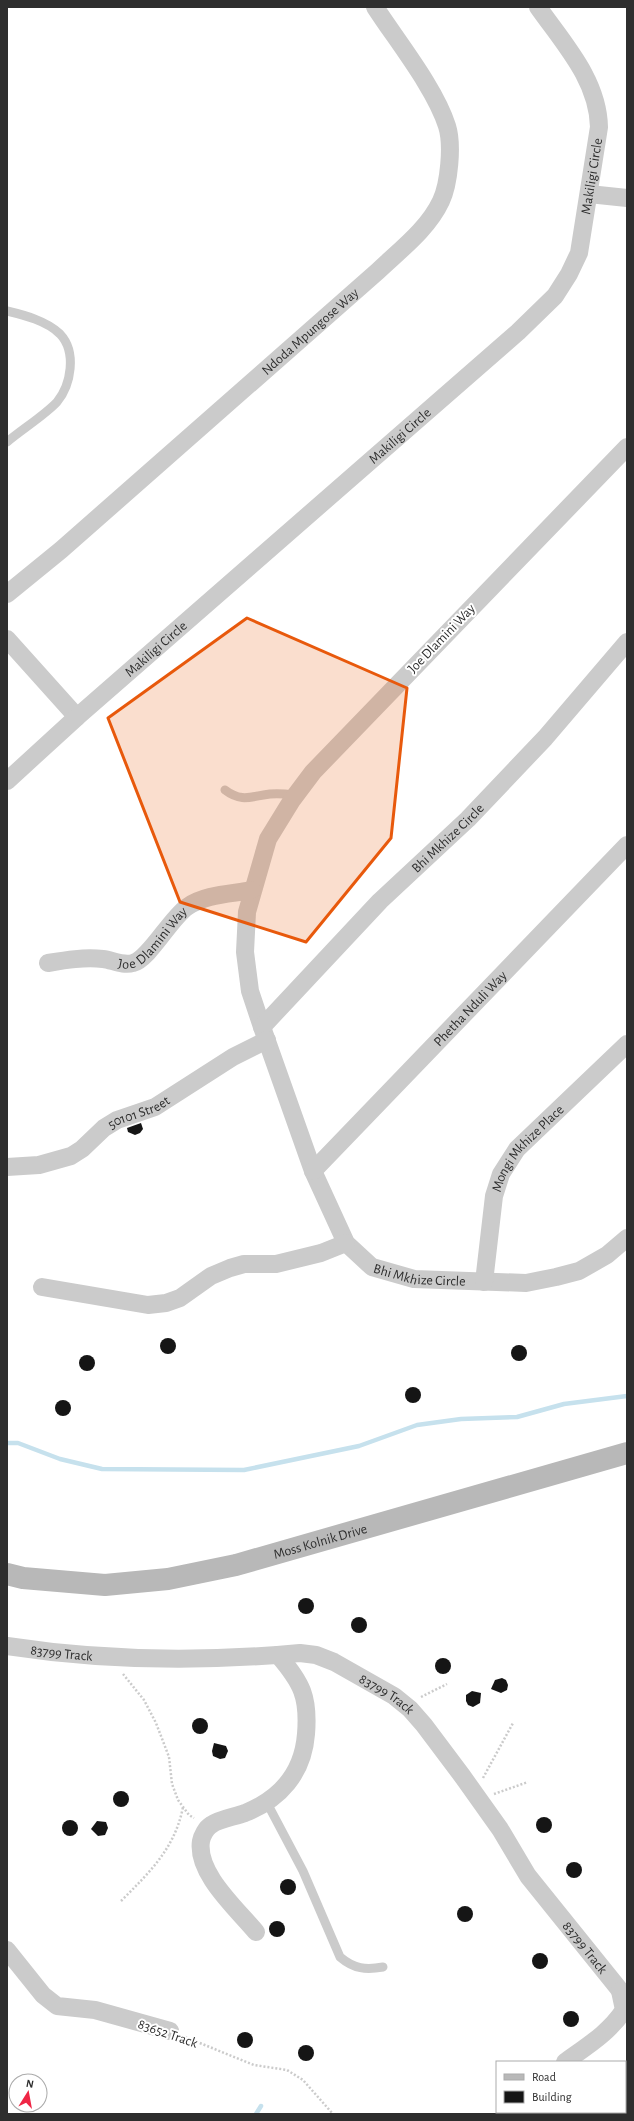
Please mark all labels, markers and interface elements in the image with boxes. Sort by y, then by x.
street label: Makiligi Circle [579,137,605,215]
street label: Ndoda Mpungose Way [259,286,361,378]
street label: Makiligi Circle [367,406,434,467]
street label: Joe Dlamini Way [405,601,478,676]
street label: Makiligi Circle [122,619,190,680]
street label: Bhi Mkhize Circle [409,801,487,876]
street label: Joe Dlamini Way [117,904,190,972]
street label: Phetha Nduli Way [431,969,510,1049]
street label: 50101 Street [105,1093,173,1132]
street label: Mongi Mkhize Place [490,1102,567,1194]
street label: Bhi Mkhize Circle [372,1262,466,1289]
street label: Moss Kolnik Drive [272,1522,369,1562]
street label: 83799 Track [30,1643,94,1664]
street label: 83799 Track [357,1672,417,1717]
street label: 83799 Track [560,1919,610,1977]
street label: 83652 Track [136,2017,200,2051]
legend [496,2061,626,2113]
text: Road [532,2071,556,2083]
north arrow [8,2073,48,2113]
text: N [25,2078,35,2090]
text: Building [532,2091,572,2103]

